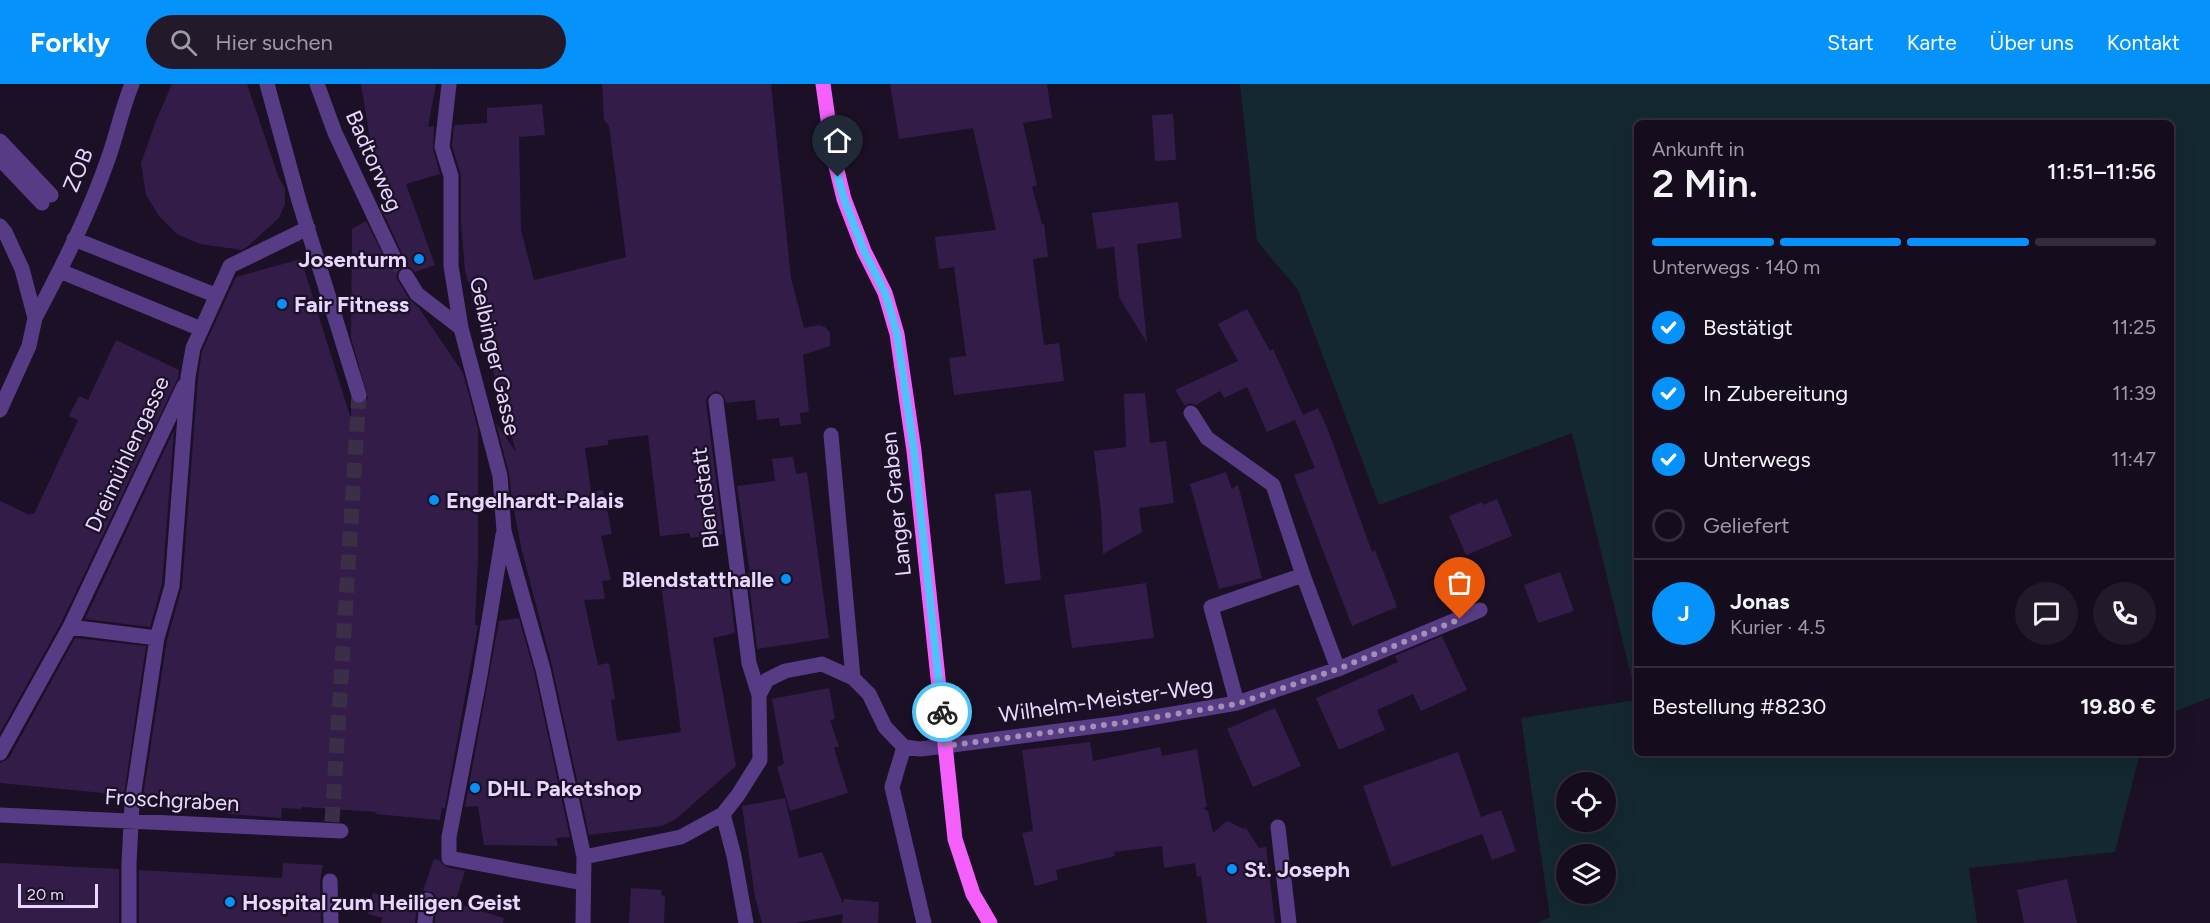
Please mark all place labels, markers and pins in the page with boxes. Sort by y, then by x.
pin [812,115,863,177]
place label: Josenturm [298,246,407,273]
marker: Josenturm [412,252,426,266]
place label: Fair Fitness [294,291,409,318]
marker: Fair Fitness [275,297,289,311]
place label: Engelhardt-Palais [446,487,624,514]
marker: Engelhardt-Palais [427,493,441,507]
pin [1434,557,1485,619]
place label: Blendstatthalle [622,566,774,593]
marker: Blendstatthalle [779,572,793,586]
place label: DHL Paketshop [487,775,642,802]
marker: DHL Paketshop [468,781,482,795]
place label: St. Joseph [1244,856,1350,883]
marker: St. Joseph [1225,862,1239,876]
place label: Hospital zum Heiligen Geist [242,889,521,916]
marker: Hospital zum Heiligen Geist [223,895,237,909]

